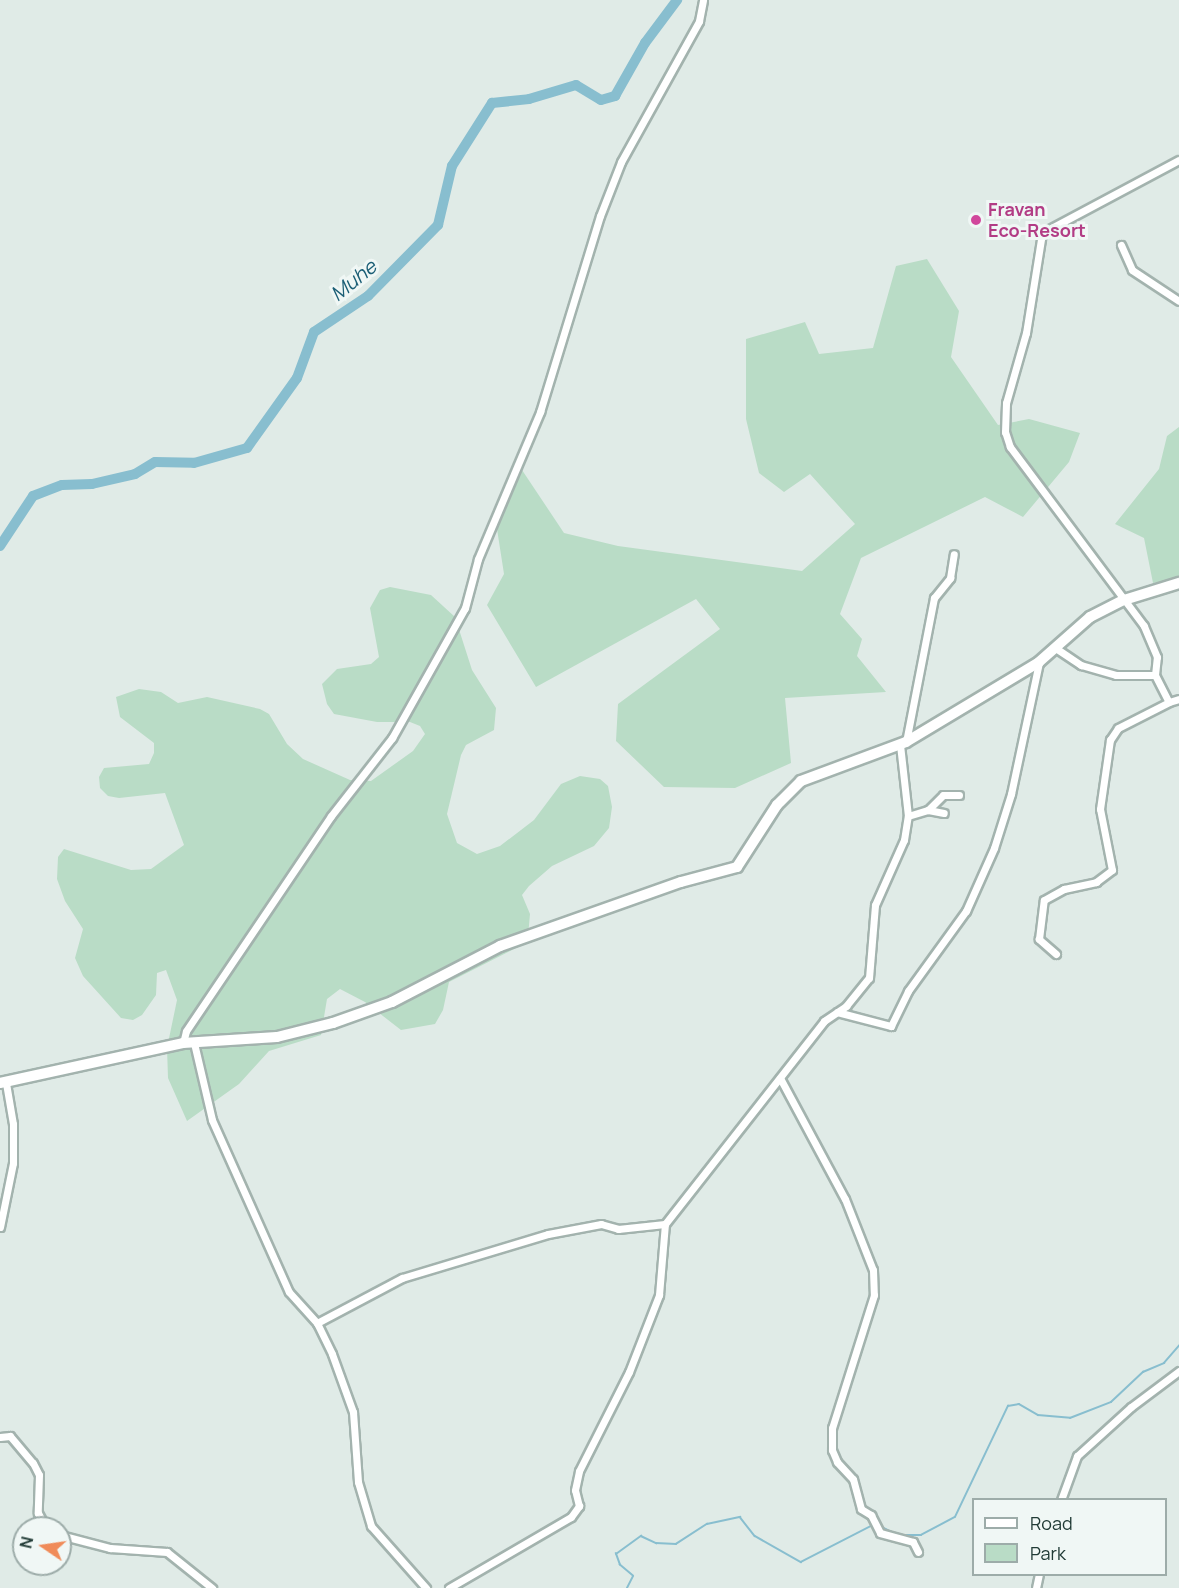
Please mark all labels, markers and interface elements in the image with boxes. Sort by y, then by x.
place label: Fravan Eco-Resort [988,199,1086,242]
marker: Fravan Eco-Resort [969,213,983,227]
water label: Muhe [325,254,381,306]
legend [972,1498,1167,1576]
text: Road [1030,1511,1073,1535]
north arrow [12,1516,72,1576]
text: N [14,1534,38,1550]
text: Park [1030,1541,1066,1565]

